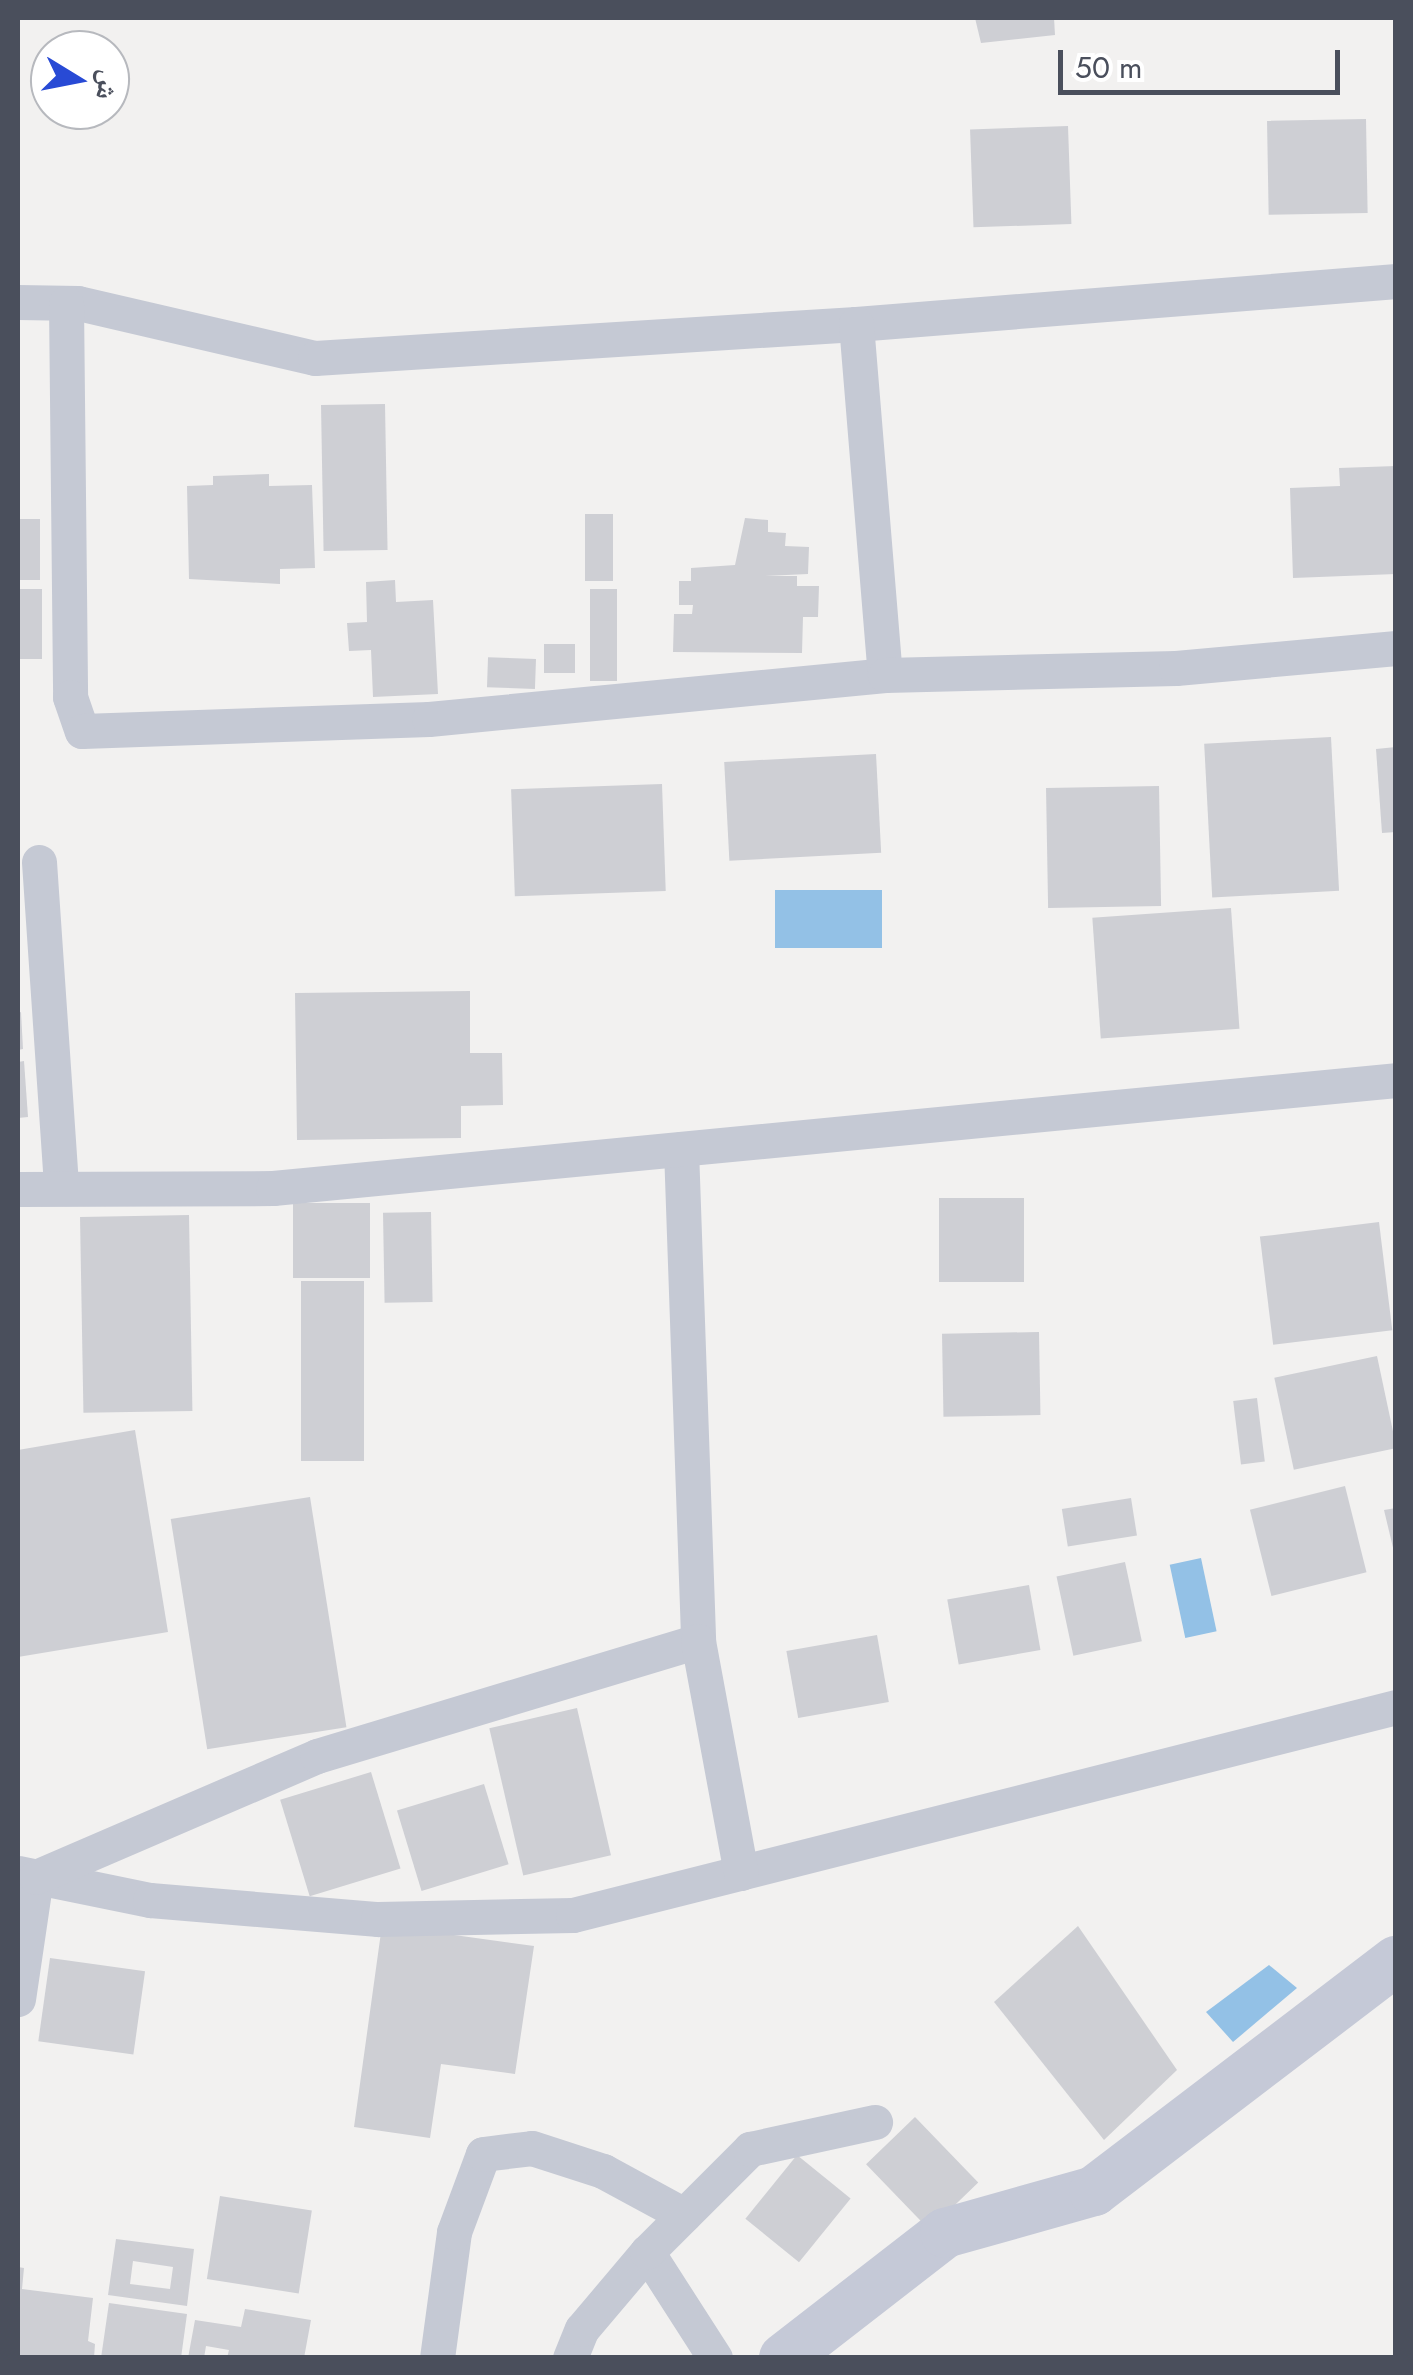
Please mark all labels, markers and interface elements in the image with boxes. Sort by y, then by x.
north arrow [30,30,130,130]
scale bar [1063,30,1346,92]
text: 50 m [1075,46,1142,89]
text: ش [85,67,131,103]

